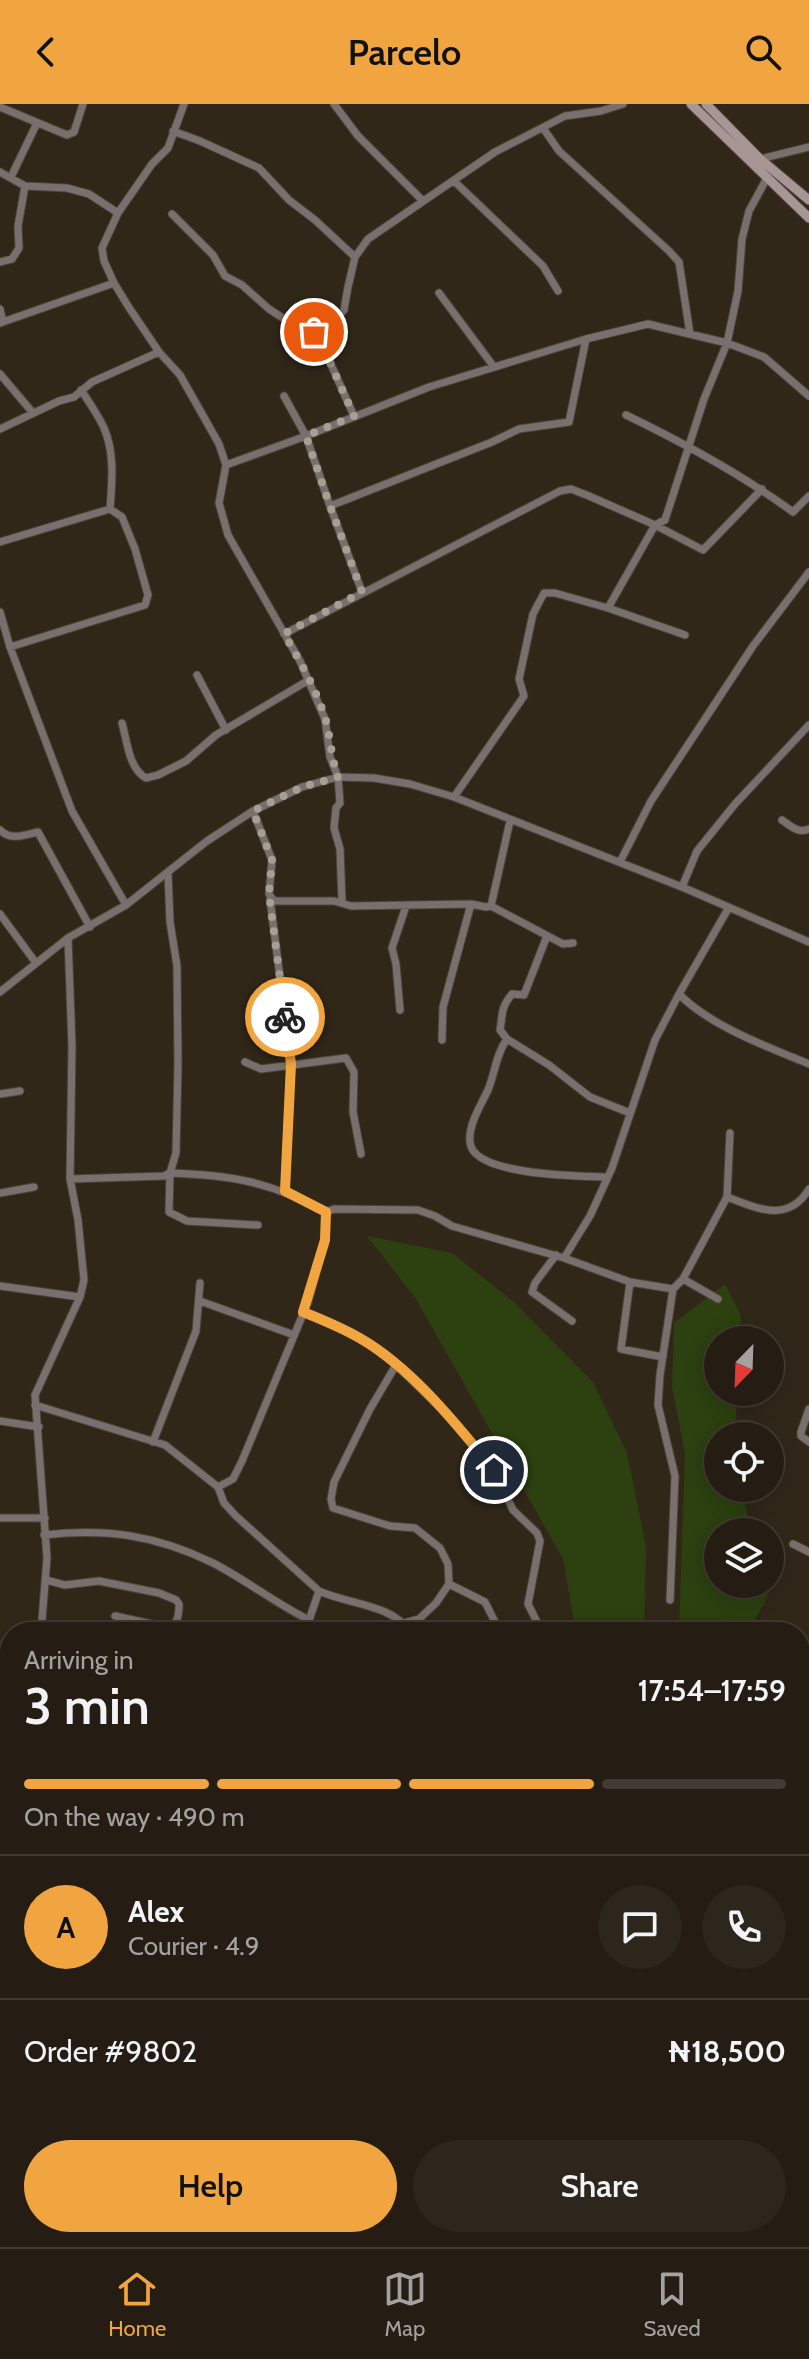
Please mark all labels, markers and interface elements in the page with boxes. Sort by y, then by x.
icon: back [24,30,68,74]
text: Parcelo [348,30,461,74]
icon: search [741,30,785,74]
pin [280,298,348,366]
icon: bag [292,310,336,354]
courier [245,977,325,1057]
icon: bike [263,995,307,1039]
north arrow [704,1326,784,1406]
map controls [704,1326,784,1598]
button: locate [704,1422,784,1502]
pin [460,1436,528,1504]
icon: home [472,1448,516,1492]
button: layers [704,1518,784,1598]
text: Arriving in [24,1644,134,1676]
text: 17:54–17:59 [638,1672,786,1709]
text: 3 min [24,1674,150,1737]
text: On the way · 490 m [24,1801,245,1833]
button: chat [598,1885,682,1969]
button: phone [702,1885,786,1969]
text: Alex [128,1893,184,1930]
text: A [57,1909,75,1946]
text: Courier · 4.9 [128,1930,260,1962]
text: Order #9802 [24,2033,197,2070]
text: ₦18,500 [667,2033,786,2070]
button: Help [24,2140,397,2232]
button: Share [413,2140,786,2232]
tab: Home [108,2267,166,2342]
tab: Map [383,2267,427,2342]
tab: Saved [644,2267,701,2342]

